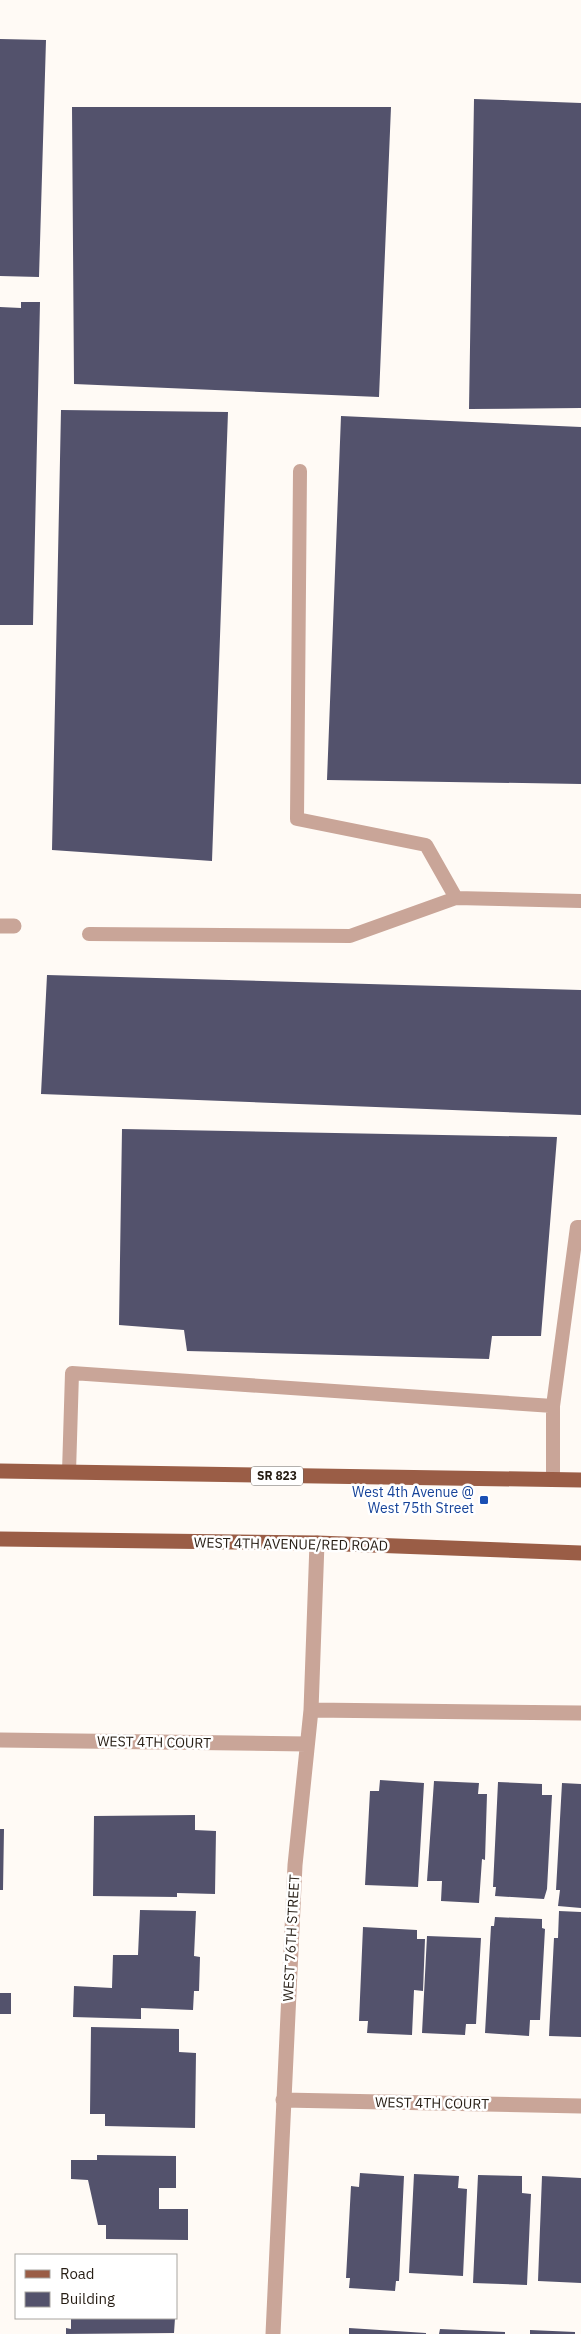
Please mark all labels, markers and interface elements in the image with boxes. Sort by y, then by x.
road number: SR 823 [251,1466,303,1485]
place label: West 4th Avenue @ West 75th Street [352,1483,474,1517]
marker: West 4th Avenue @ West 75th Street [478,1494,490,1506]
street label: WEST 4TH AVENUE/RED ROAD [194,1533,388,1555]
street label: WEST 4TH COURT [97,1732,211,1752]
street label: WEST 76TH STREET [279,1874,303,2002]
street label: WEST 4TH COURT [375,2093,489,2113]
legend [15,2254,178,2319]
text: Road [60,2264,95,2283]
text: Building [60,2289,115,2308]

